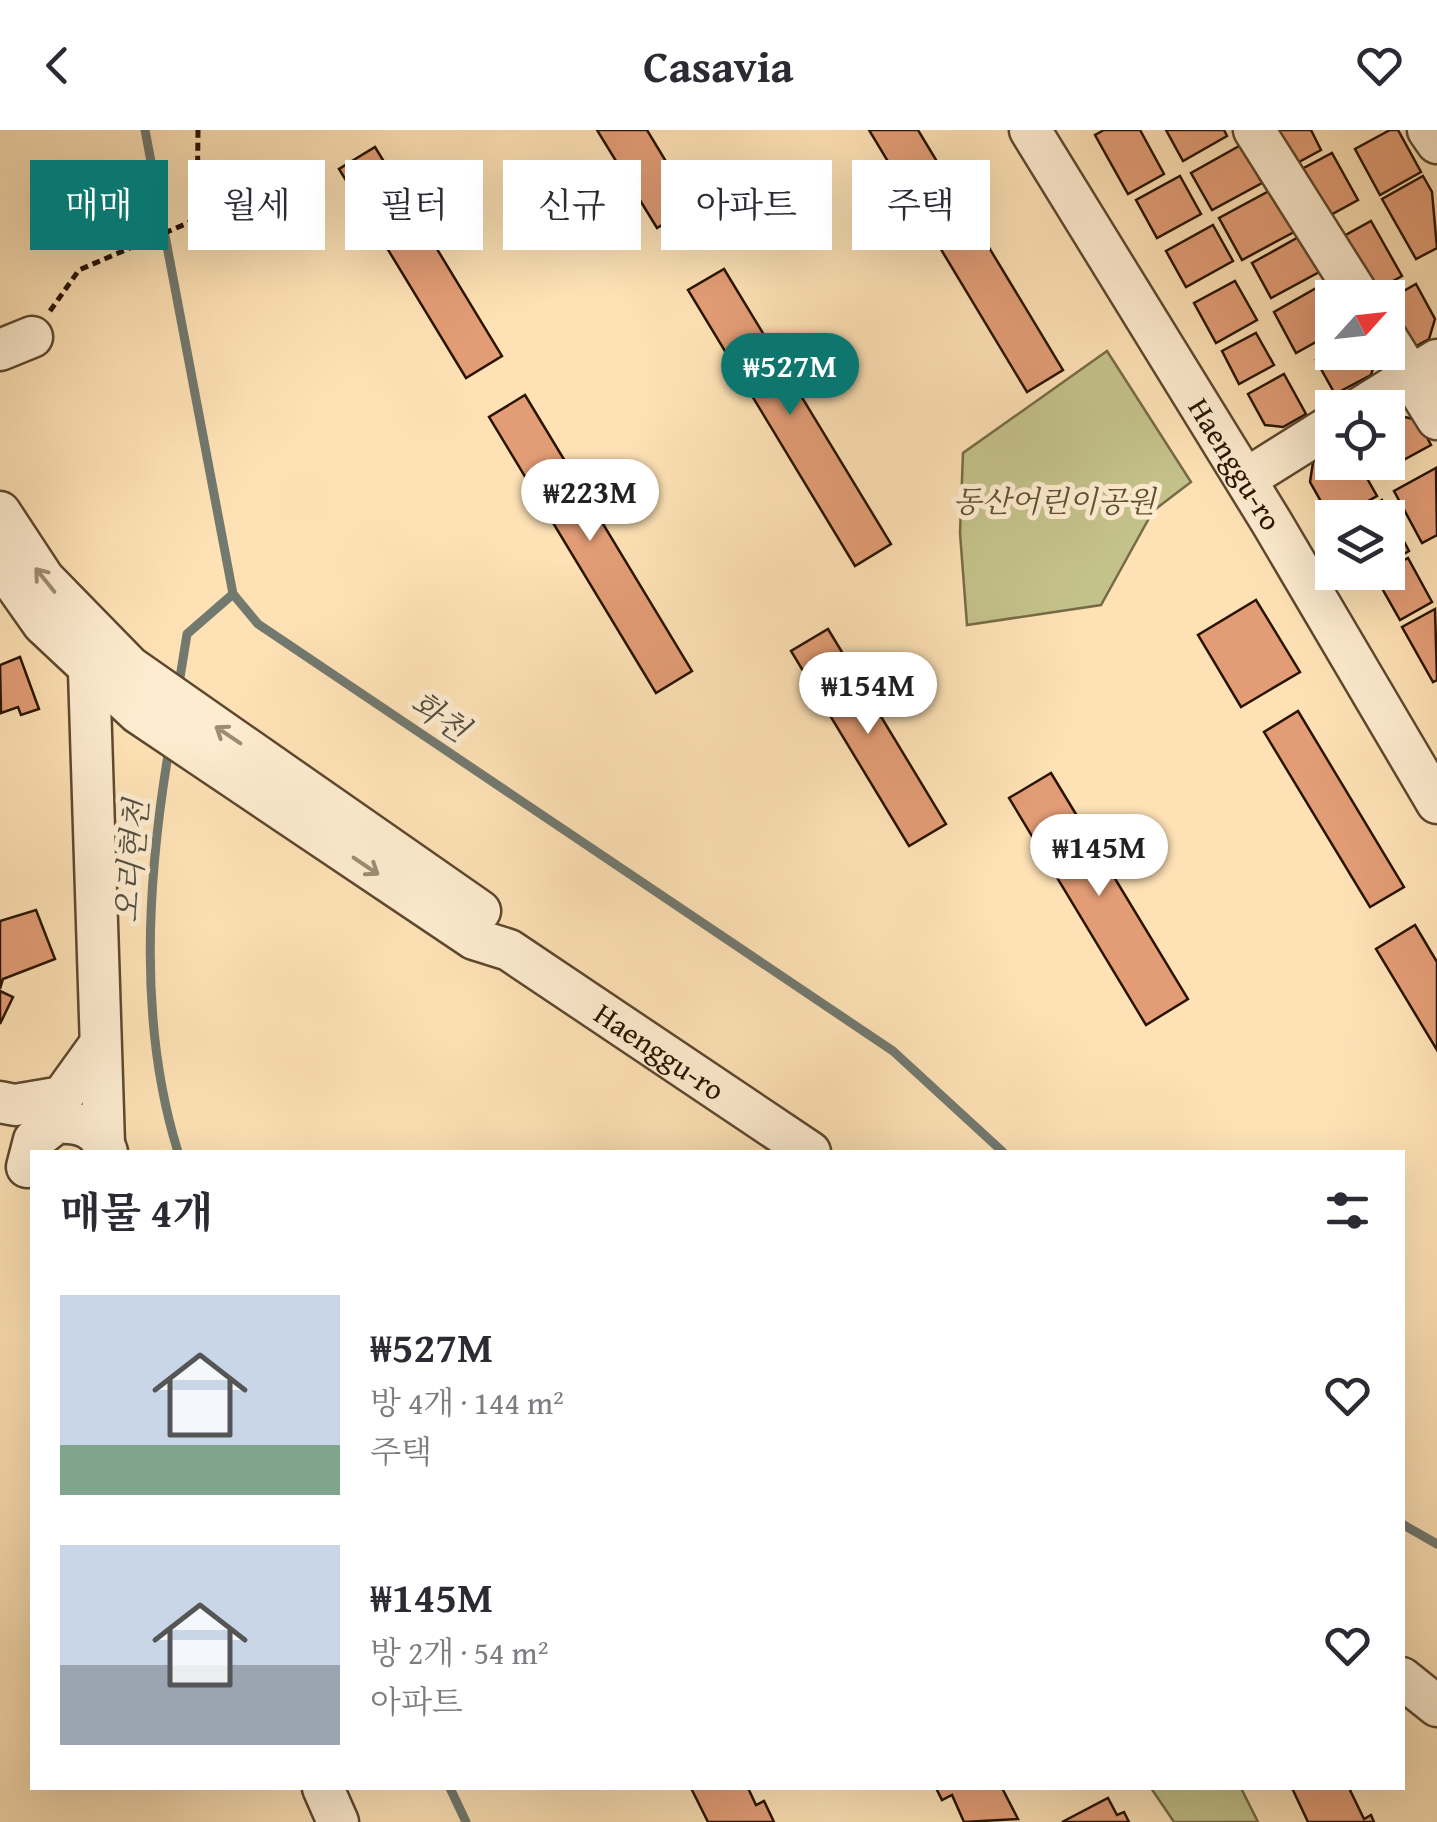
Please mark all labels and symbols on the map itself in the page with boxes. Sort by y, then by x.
north arrow [1315,280,1405,370]
pin: ₩527M [720,333,860,418]
street label: Haenggu-ro [1178,389,1293,539]
pin: ₩223M [520,459,660,544]
park label: 동산어린이공원 [953,479,1157,523]
one-way arrow [34,567,56,593]
pin: ₩154M [798,652,938,737]
water label: 화천 [401,679,480,754]
one-way arrow [215,725,243,746]
water label: 오리현천 [102,795,160,925]
pin: ₩145M [1029,814,1169,899]
one-way arrow [352,855,380,876]
street label: Haenggu-ro [586,991,734,1111]

